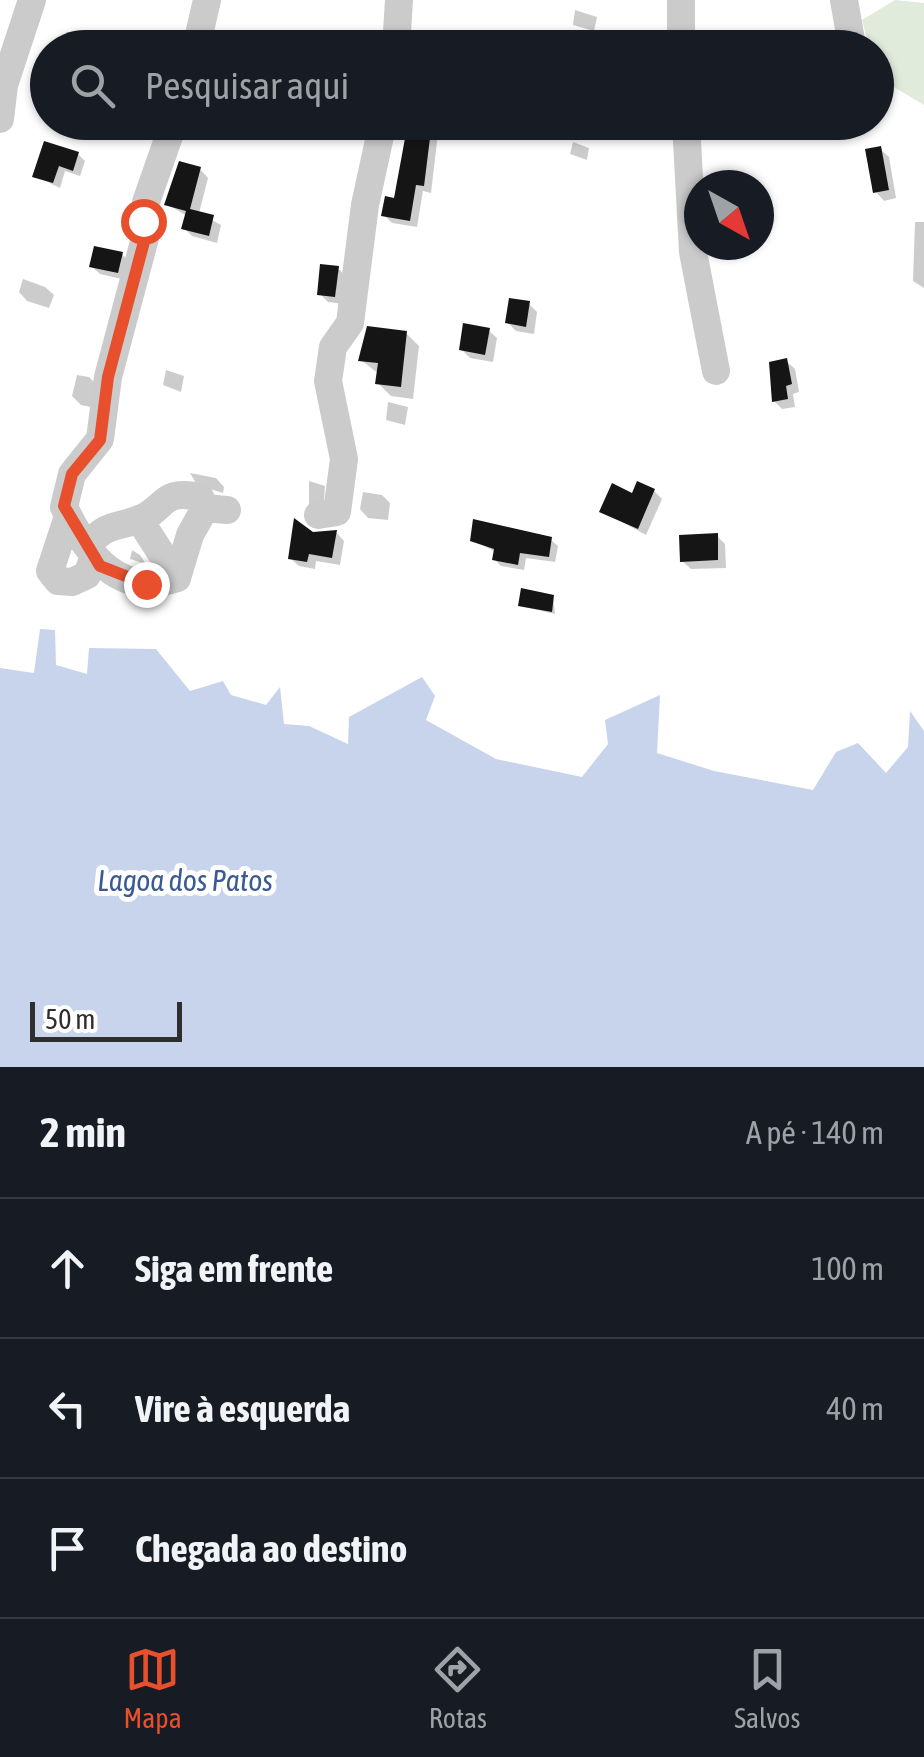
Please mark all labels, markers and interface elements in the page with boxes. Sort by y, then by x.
search box [30,30,894,140]
icon: search [65,58,120,113]
text: Pesquisar aqui [145,64,349,107]
north arrow [684,170,774,260]
route start [121,199,167,245]
route end [124,562,170,608]
water label: Lagoa dos Patos [97,863,273,897]
scale bar [30,997,182,1042]
text: 50 m [45,1003,95,1035]
text: 2 min [40,1108,126,1156]
text: A pé · 140 m [746,1114,884,1151]
icon: ahead [40,1241,95,1296]
text: Siga em frente [135,1247,333,1290]
text: 100 m [811,1250,884,1287]
icon: left [40,1381,95,1436]
text: Vire à esquerda [135,1387,350,1430]
text: 40 m [826,1390,884,1427]
icon: arrive [40,1521,95,1576]
text: Chegada ao destino [135,1527,407,1570]
tab: Mapa [124,1642,182,1734]
tab: Rotas [429,1642,487,1734]
tab: Salvos [734,1642,800,1734]

